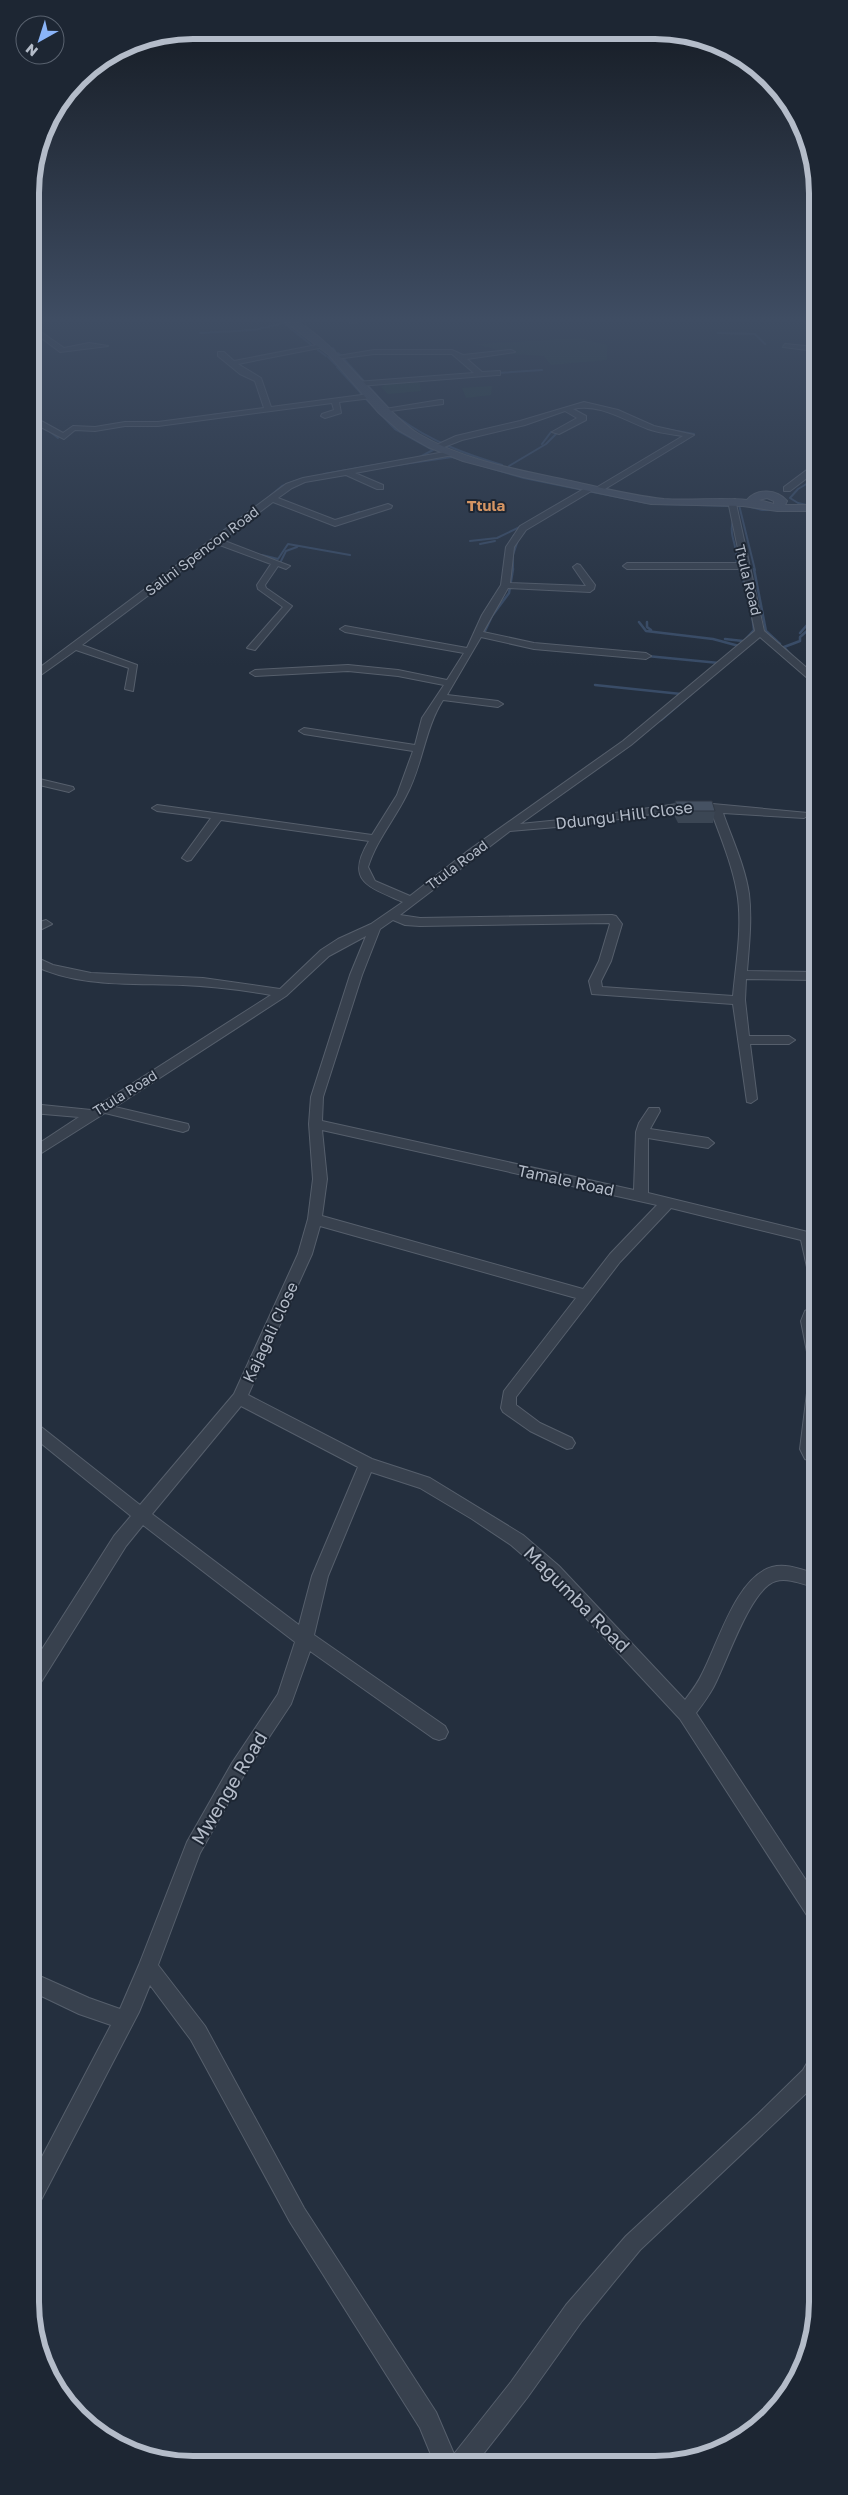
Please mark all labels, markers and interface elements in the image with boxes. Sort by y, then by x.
north arrow [15,15,65,65]
text: N [22,41,41,60]
district label: Ttula [467,496,505,514]
street label: Salini Spencon Road [142,502,262,599]
street label: Ttula Road [731,543,765,617]
street label: Ddungu Hill Close [554,797,694,833]
street label: Ttula Road [423,836,491,893]
street label: Ttula Road [90,1066,160,1119]
street label: Tamale Road [516,1160,616,1200]
street label: Kajagali Close [238,1278,302,1386]
street label: Magumba Road [519,1541,635,1657]
street label: Mwenge Road [186,1727,271,1849]

